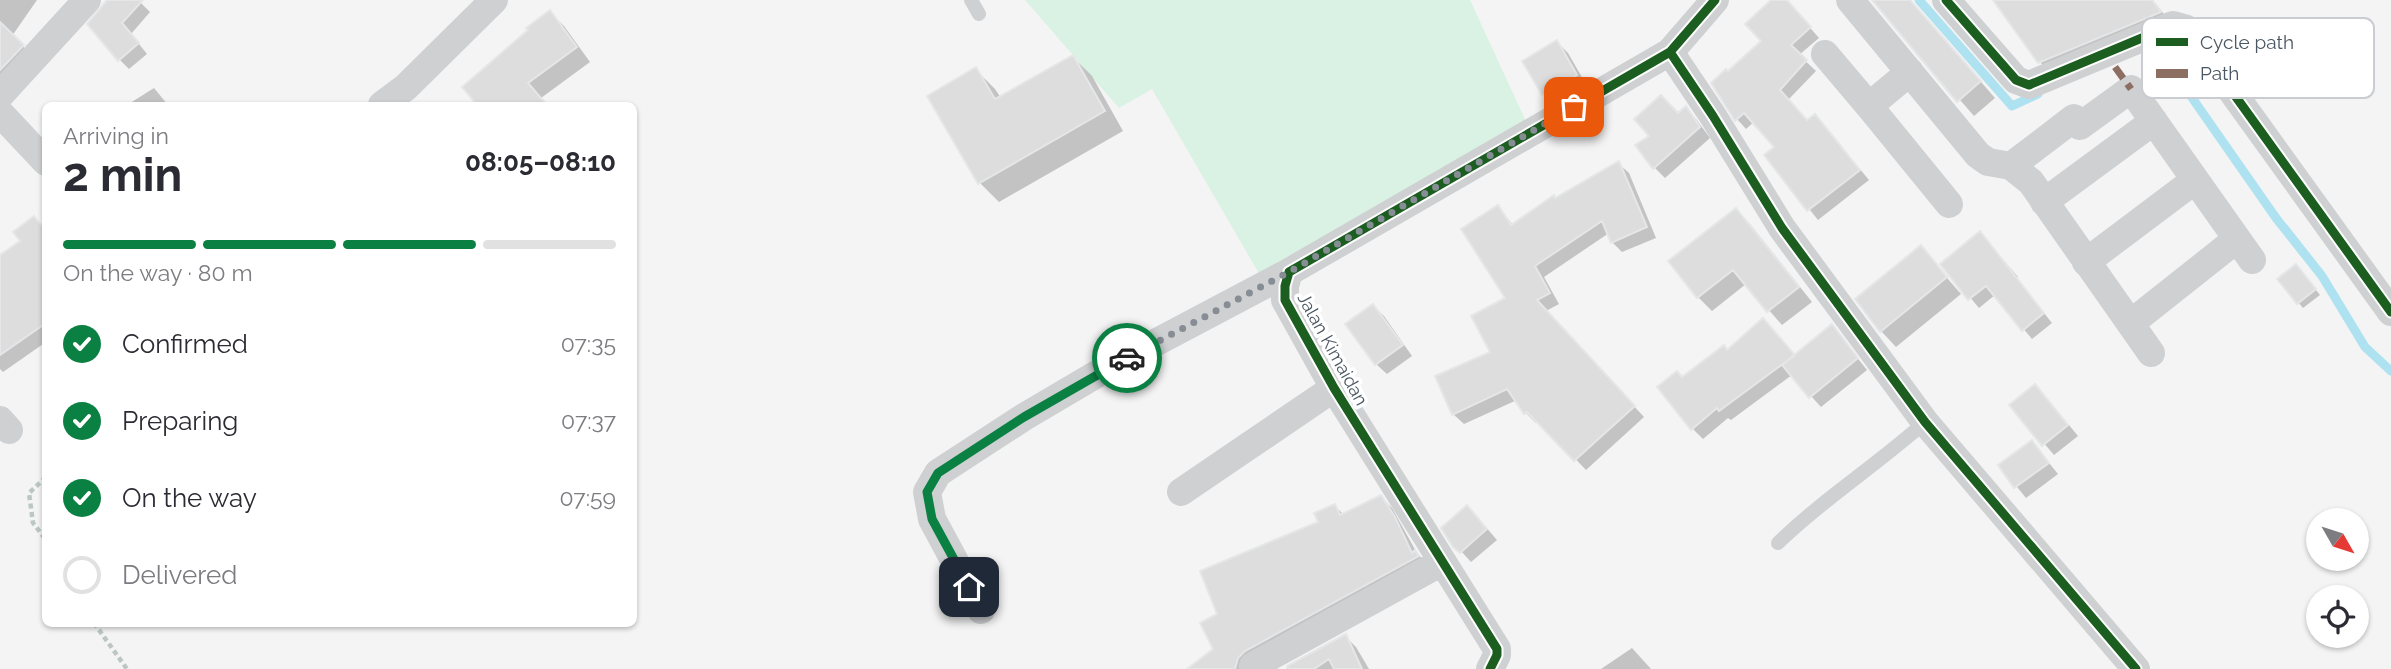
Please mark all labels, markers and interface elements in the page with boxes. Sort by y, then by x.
legend [2142,18,2374,98]
text: Cycle path [2200,31,2294,53]
text: Path [2200,62,2239,84]
pin [1544,77,1604,137]
icon: bag [1555,88,1593,126]
text: Arriving in [63,122,169,149]
text: 08:05–08:10 [465,147,616,177]
text: 2 min [63,148,182,202]
text: On the way · 80 m [63,259,253,286]
street label: Jalan Kimaidan [1293,289,1373,409]
courier [1092,323,1162,393]
icon: check [63,325,101,363]
text: Confirmed [122,329,248,359]
text: 07:35 [561,330,616,357]
icon: car [1108,339,1146,377]
icon: check [63,402,101,440]
text: Preparing [122,406,238,436]
text: 07:37 [561,407,616,434]
icon: check [63,479,101,517]
text: On the way [122,483,257,513]
text: 07:59 [559,484,616,511]
north arrow [2306,508,2370,570]
map controls [2306,508,2369,648]
pin [939,557,999,617]
text: Delivered [122,560,237,590]
icon: home [950,568,988,606]
button: locate [2306,585,2369,648]

